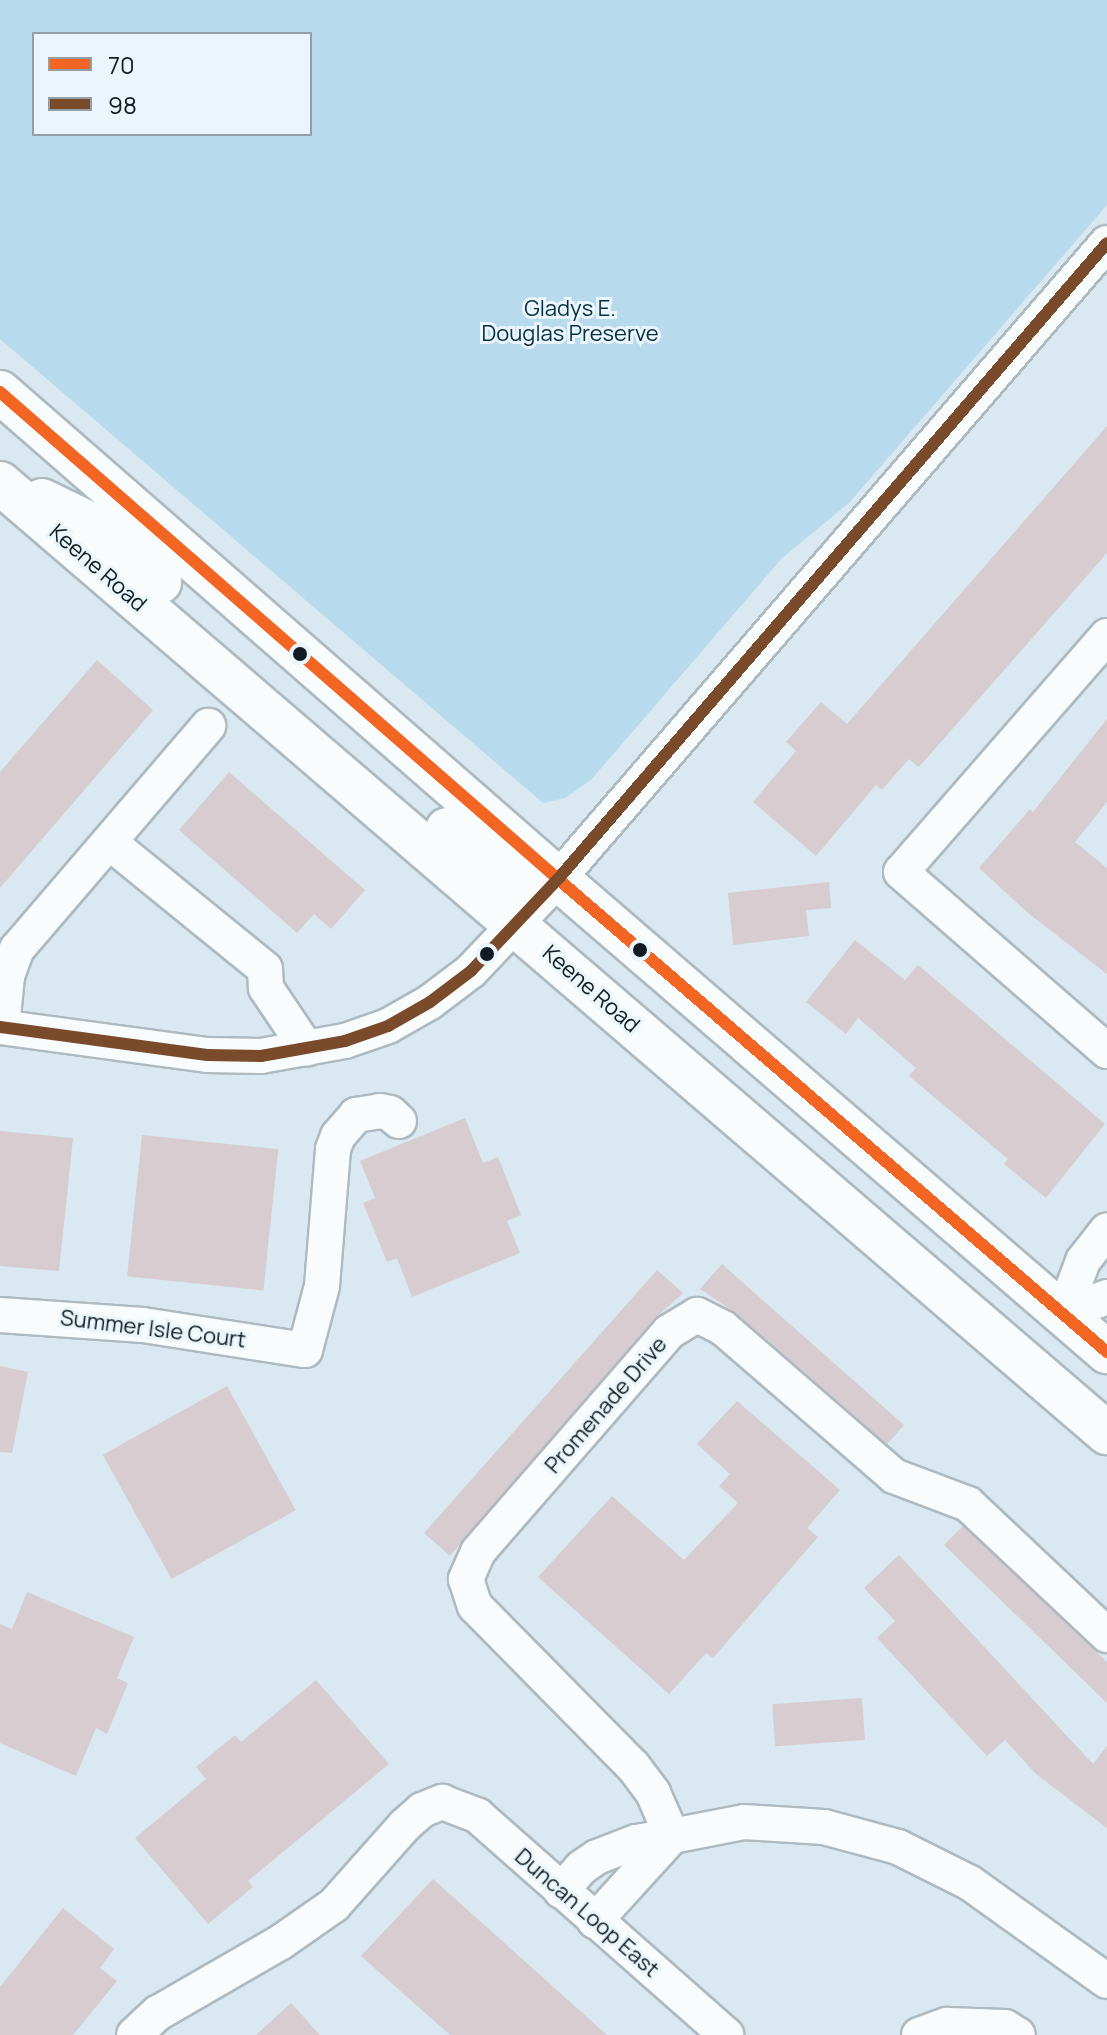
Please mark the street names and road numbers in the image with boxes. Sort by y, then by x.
street label: Keene Road [44,519,152,617]
street label: Keene Road [537,940,645,1038]
street label: Summer Isle Court [59,1305,247,1353]
street label: Promenade Drive [540,1331,672,1479]
street label: Duncan Loop East [509,1843,665,1983]

